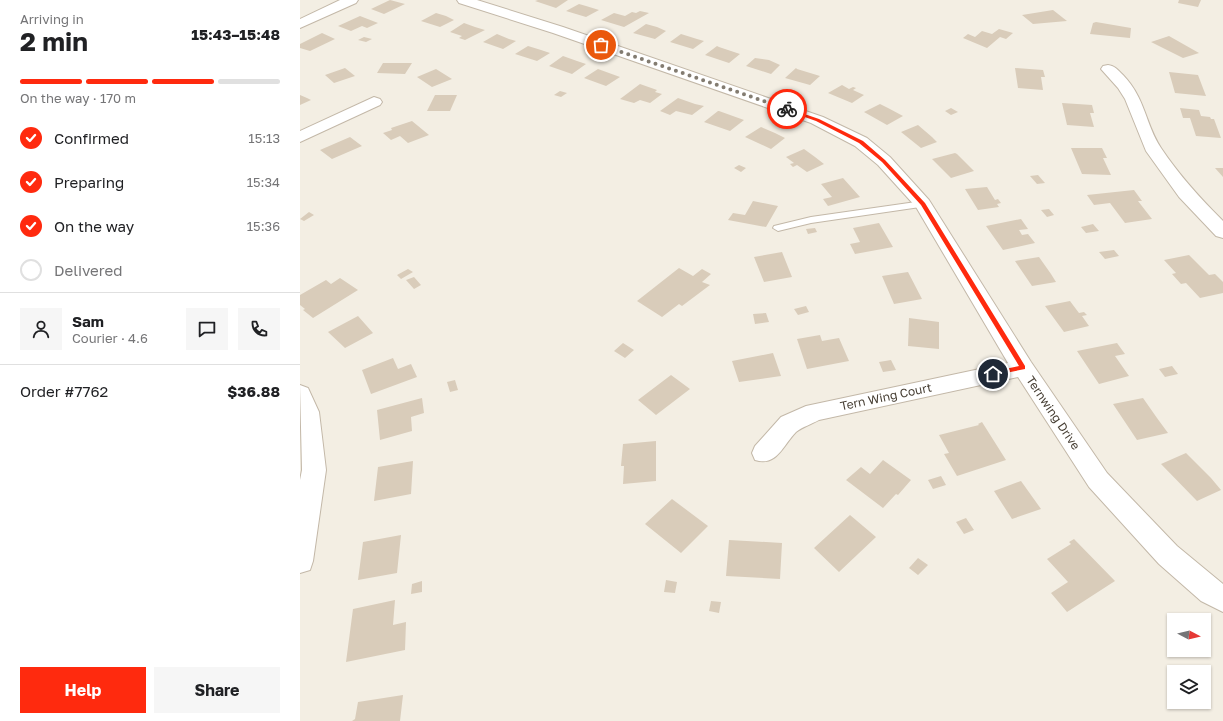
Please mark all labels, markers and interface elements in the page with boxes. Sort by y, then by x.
text: Arriving in [20,11,84,27]
text: 15:43–15:48 [191,25,280,43]
text: 2 min [20,26,88,57]
pin [584,28,618,62]
icon: bag [590,34,612,56]
courier [767,89,807,129]
text: On the way · 170 m [20,90,136,106]
icon: bike [776,98,798,120]
icon: check [20,127,42,149]
text: Confirmed [54,129,129,147]
text: 15:13 [248,130,280,146]
icon: check [20,171,42,193]
text: Preparing [54,173,124,191]
text: 15:34 [247,174,280,190]
icon: check [20,215,42,237]
text: On the way [54,217,134,235]
text: 15:36 [247,218,280,234]
text: Delivered [54,261,122,279]
button: person [20,308,62,350]
button: chat [186,308,228,350]
button: phone [238,308,280,350]
text: Sam [72,312,104,330]
text: Courier · 4.6 [72,330,148,346]
pin [976,357,1010,391]
icon: home [982,363,1004,385]
street label: Ternwing Drive [1023,373,1084,452]
street label: Tern Wing Court [839,379,933,414]
text: Order #7762 [20,382,108,400]
text: $36.88 [227,382,280,400]
north arrow [1167,613,1211,657]
map controls [1167,613,1211,709]
button: layers [1167,665,1211,709]
button: Help [20,667,146,713]
button: Share [154,667,280,713]

